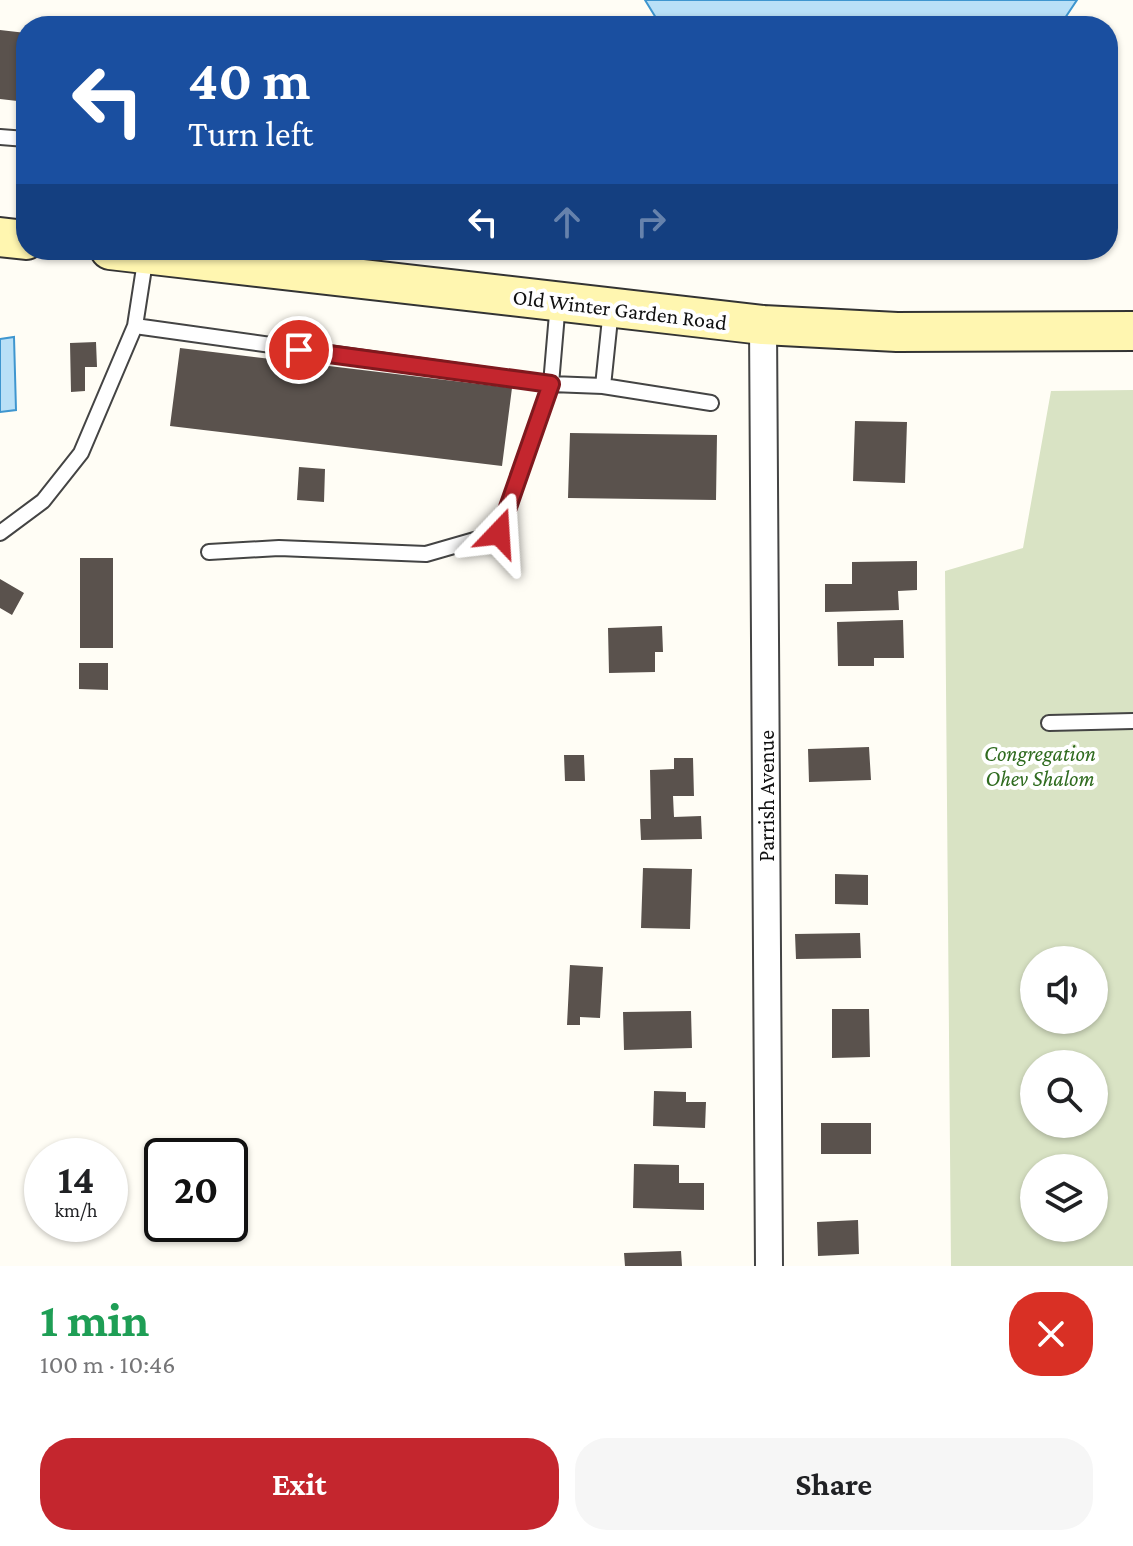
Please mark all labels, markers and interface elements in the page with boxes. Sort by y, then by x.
icon: left [56,48,160,152]
text: 40 m [188,49,310,111]
text: Turn left [188,114,313,154]
icon: left [461,200,505,244]
icon: ahead [545,200,589,244]
icon: right [629,200,673,244]
street label: Old Winter Garden Road [511,284,729,335]
pin [265,316,333,384]
icon: arrive [277,328,321,372]
position arrow [457,491,541,575]
street label: Parrish Avenue [754,730,779,862]
park label: Congregation Ohev Shalom [984,741,1096,791]
map controls [1020,946,1108,1242]
button: sound [1020,946,1108,1034]
button: search [1020,1050,1108,1138]
speed limit sign: 20 [144,1138,248,1242]
button: layers [1020,1154,1108,1242]
text: 14 [58,1157,94,1202]
text: km/h [54,1199,98,1221]
button: close [1009,1292,1093,1376]
text: 1 min [40,1293,149,1346]
text: 100 m · 10:46 [40,1350,176,1379]
button: Exit [40,1438,559,1530]
button: Share [575,1438,1093,1530]

